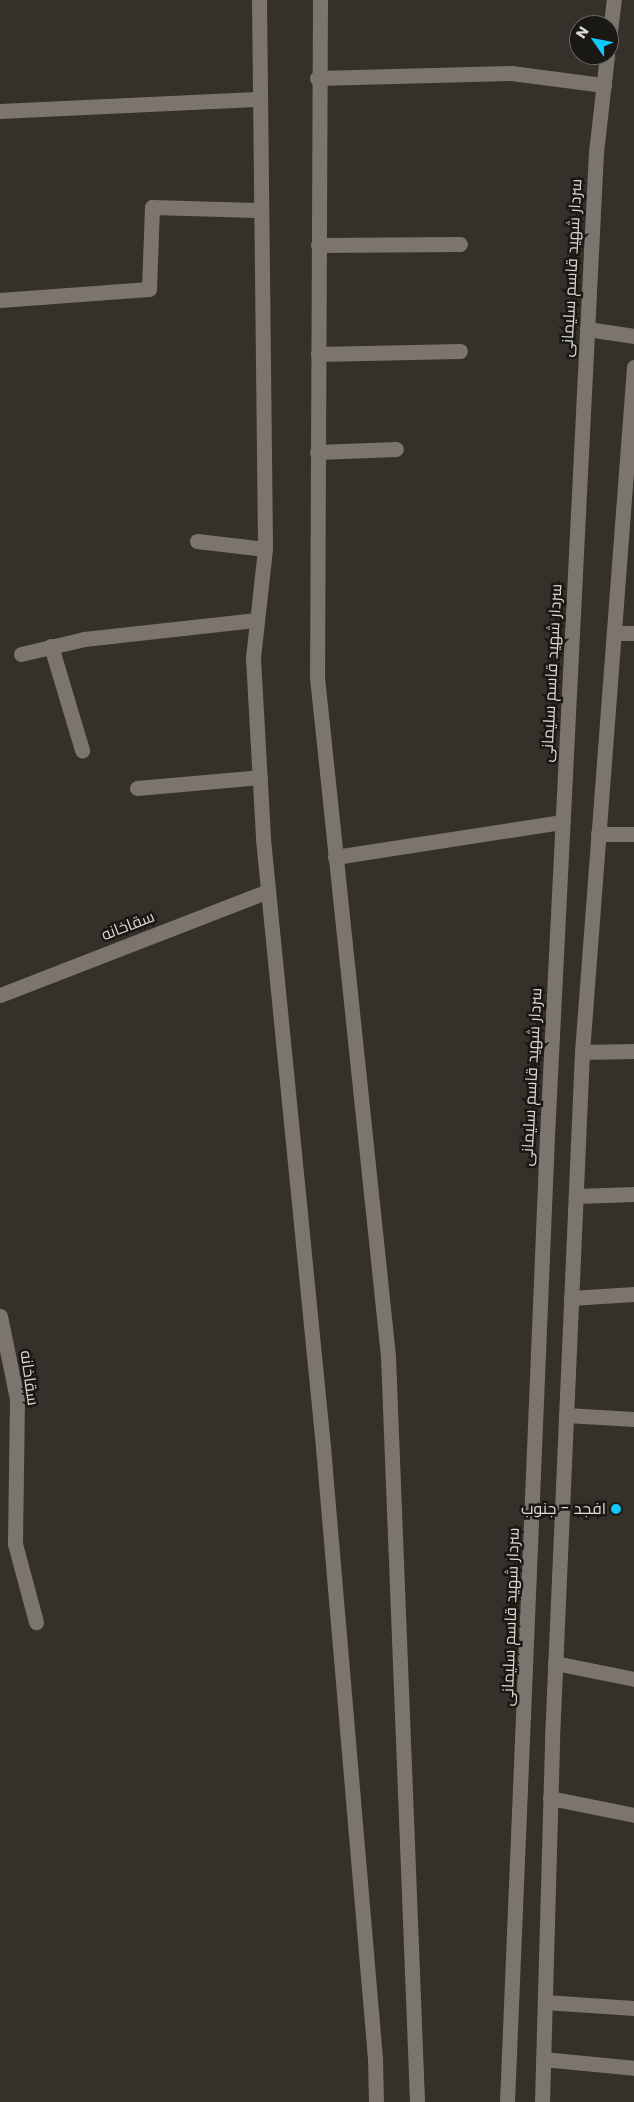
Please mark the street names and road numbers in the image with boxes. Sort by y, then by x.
street label: سردار شهید قاسم سلیمانی [558,178,586,358]
street label: سردار شهید قاسم سلیمانی [538,583,566,763]
street label: سقاخانه [99,907,157,945]
street label: سردار شهید قاسم سلیمانی [518,987,546,1167]
street label: سقاخانه [16,1349,42,1407]
street label: سردار شهید قاسم سلیمانی [498,1527,524,1707]

